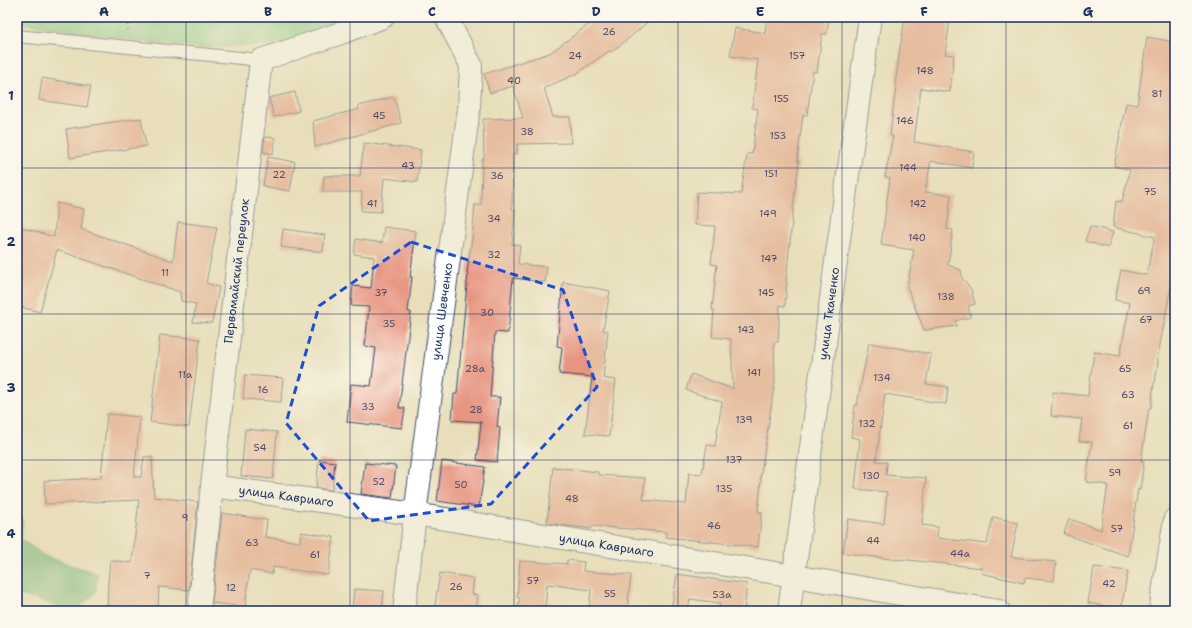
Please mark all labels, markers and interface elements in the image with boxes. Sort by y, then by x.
text: A [99,3,109,20]
text: B [264,3,272,20]
text: C [428,3,436,20]
text: D [591,3,601,20]
text: E [756,3,765,20]
text: F [920,3,928,20]
text: G [1083,3,1094,20]
house number: 26 [602,25,616,38]
house number: 24 [568,49,582,62]
house number: 157 [789,49,805,62]
house number: 148 [916,64,934,77]
house number: 40 [507,74,521,87]
text: 1 [8,87,14,104]
house number: 81 [1152,87,1162,100]
house number: 155 [773,92,789,105]
house number: 45 [373,109,385,122]
house number: 146 [896,114,914,127]
house number: 38 [520,125,534,138]
house number: 153 [770,129,786,142]
house number: 43 [401,159,415,172]
house number: 144 [899,161,917,174]
house number: 151 [764,167,778,180]
house number: 22 [272,168,286,181]
house number: 36 [490,169,504,182]
house number: 75 [1144,185,1156,198]
street label: Первомайский переулок [220,197,253,344]
house number: 41 [367,197,377,210]
house number: 142 [909,197,927,210]
house number: 149 [759,207,777,220]
house number: 34 [487,212,501,225]
house number: 140 [908,231,926,244]
text: 2 [6,233,16,250]
house number: 32 [487,248,501,261]
house number: 147 [760,252,778,265]
street label: улица Шевченко [428,262,456,361]
house number: 11 [161,266,169,279]
street label: улица Ткаченко [815,266,843,361]
house number: 69 [1137,284,1151,297]
house number: 37 [374,286,388,299]
house number: 145 [758,286,774,299]
house number: 138 [937,290,955,303]
house number: 30 [480,306,494,319]
house number: 67 [1140,313,1152,326]
house number: 35 [383,317,395,330]
house number: 143 [737,323,755,336]
house number: 28а [465,362,486,375]
house number: 65 [1119,362,1131,375]
house number: 141 [747,366,761,379]
house number: 11а [178,368,193,381]
house number: 134 [873,371,891,384]
text: 3 [6,379,16,396]
house number: 16 [258,383,268,396]
house number: 63 [1121,388,1135,401]
house number: 33 [361,400,375,413]
house number: 28 [469,403,483,416]
house number: 139 [735,413,753,426]
house number: 132 [858,417,876,430]
house number: 61 [1123,419,1133,432]
house number: 54 [254,441,266,454]
house number: 137 [726,453,742,466]
house number: 59 [1109,466,1121,479]
house number: 130 [862,469,880,482]
house number: 52 [373,475,385,488]
house number: 50 [454,478,468,491]
street label: улица Кавриаго [238,482,335,511]
house number: 135 [716,482,732,495]
house number: 48 [565,492,579,505]
house number: 9 [182,511,189,524]
house number: 46 [707,519,721,532]
house number: 57 [1111,522,1123,535]
text: 4 [6,525,16,542]
street label: улица Кавриаго [558,530,655,561]
house number: 44 [866,534,880,547]
house number: 63 [245,536,259,549]
house number: 44а [950,547,971,560]
house number: 61 [310,548,320,561]
house number: 7 [144,569,151,582]
house number: 57 [527,574,539,587]
house number: 42 [1102,577,1116,590]
house number: 26 [449,580,463,593]
house number: 12 [226,581,236,594]
house number: 55 [604,587,616,600]
house number: 53а [713,588,732,601]

